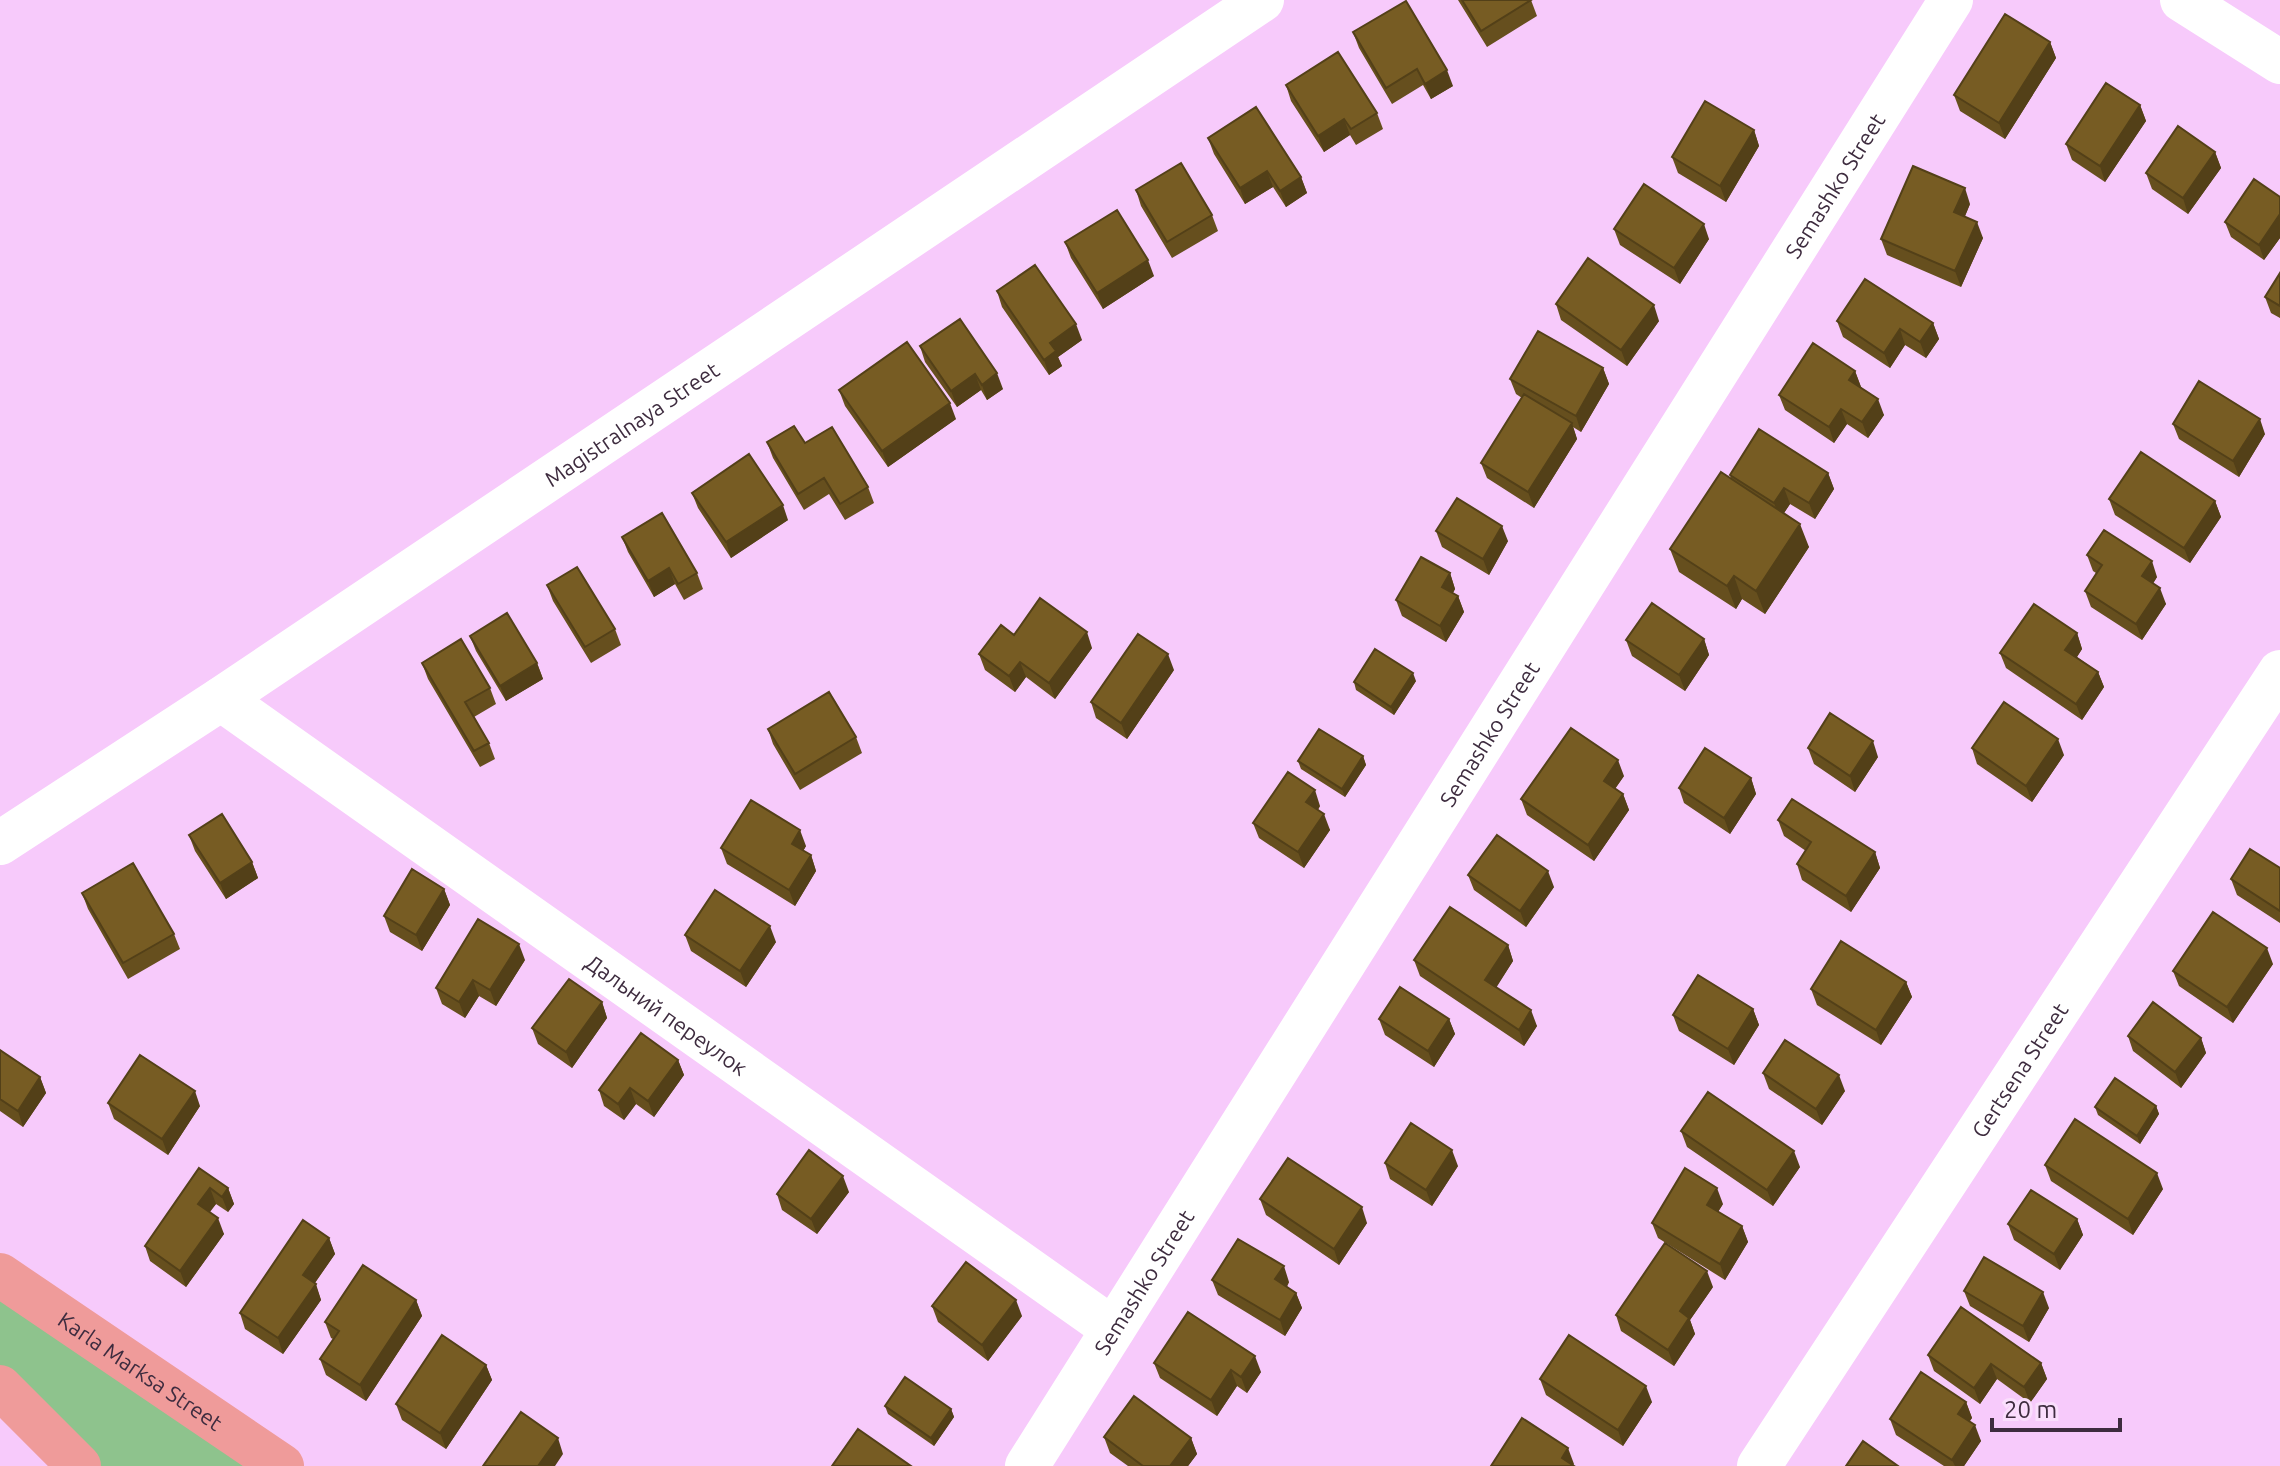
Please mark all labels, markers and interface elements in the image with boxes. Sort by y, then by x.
street label: Semashko Street [1779,108,1889,262]
street label: Magistralnaya Street [540,356,723,491]
street label: Semashko Street [1434,656,1544,810]
street label: Дальний переулок [581,948,753,1080]
street label: Gertsena Street [1966,997,2072,1142]
street label: Semashko Street [1088,1204,1198,1359]
street label: Karla Marksa Street [54,1306,228,1435]
scale bar [1992,1382,2120,1432]
text: 20 m [2004,1396,2057,1423]

